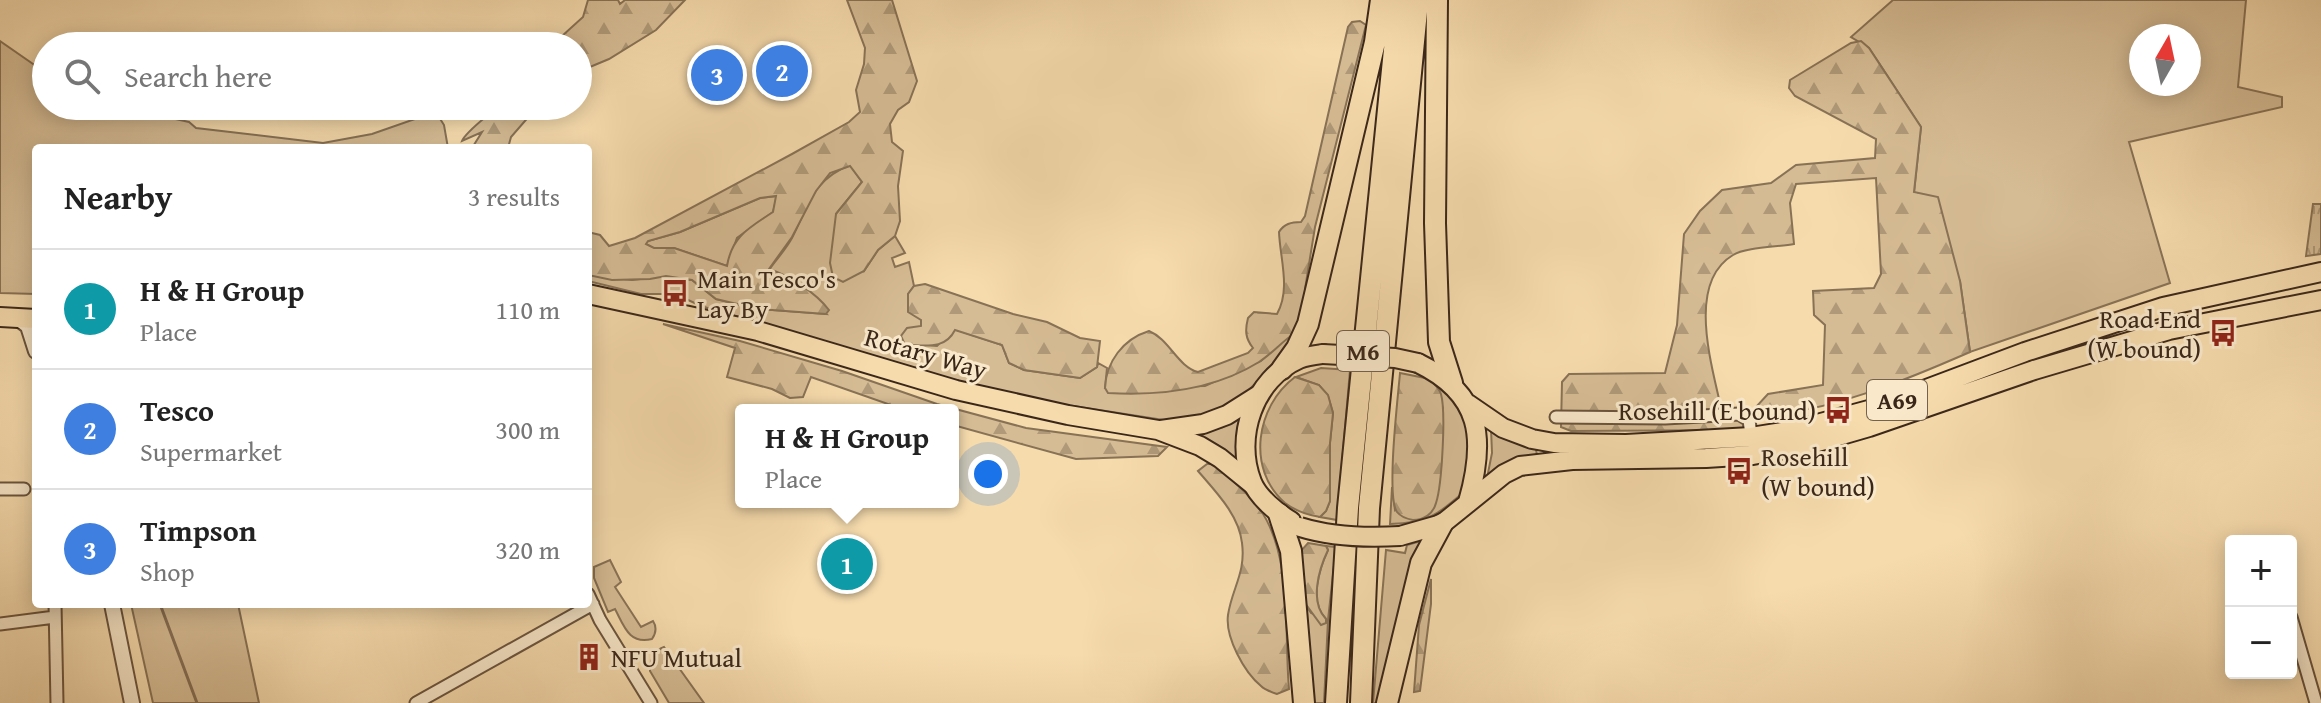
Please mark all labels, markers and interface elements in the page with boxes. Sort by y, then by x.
north arrow [2129,24,2201,96]
search box [32,32,592,120]
pin: 2 [756,41,808,101]
pin: 3 [691,45,743,105]
icon: search [60,54,104,98]
text: Search here [124,54,272,98]
text: Nearby [64,172,173,221]
text: 3 results [468,177,560,216]
place label: Main Tesco's Lay By [697,259,836,328]
text: H & H Group [140,268,304,312]
bus stop icon: Main Tesco's Lay By [660,278,690,308]
text: 1 [83,290,97,329]
text: 110 m [495,290,560,329]
place label: Road End (W bound) [2087,299,2201,368]
text: Place [140,312,197,351]
street label: Rotary Way [860,317,992,389]
bus stop icon: Road End (W bound) [2208,318,2238,348]
road number: M6 [1337,331,1389,371]
road number: A69 [1867,380,1927,420]
text: Tesco [140,388,214,432]
place label: Rosehill (E bound) [1618,391,1816,430]
bus stop icon: Rosehill (E bound) [1823,395,1853,425]
popup [735,404,959,508]
text: 2 [83,410,97,449]
text: 300 m [495,410,560,449]
text: H & H Group [765,415,929,459]
text: Supermarket [140,432,282,471]
place label: Rosehill (W bound) [1761,437,1875,506]
your location [968,454,1008,494]
bus stop icon: Rosehill (W bound) [1724,456,1754,486]
text: Place [765,459,822,498]
text: Timpson [140,508,256,552]
text: 3 [83,530,97,569]
text: 320 m [495,530,560,569]
pin: 1 [821,534,873,594]
map controls [2225,535,2297,679]
button: + [2225,535,2297,607]
text: Shop [140,552,195,591]
button: − [2225,607,2297,679]
place label: NFU Mutual [611,638,742,677]
building icon: NFU Mutual [574,642,604,672]

